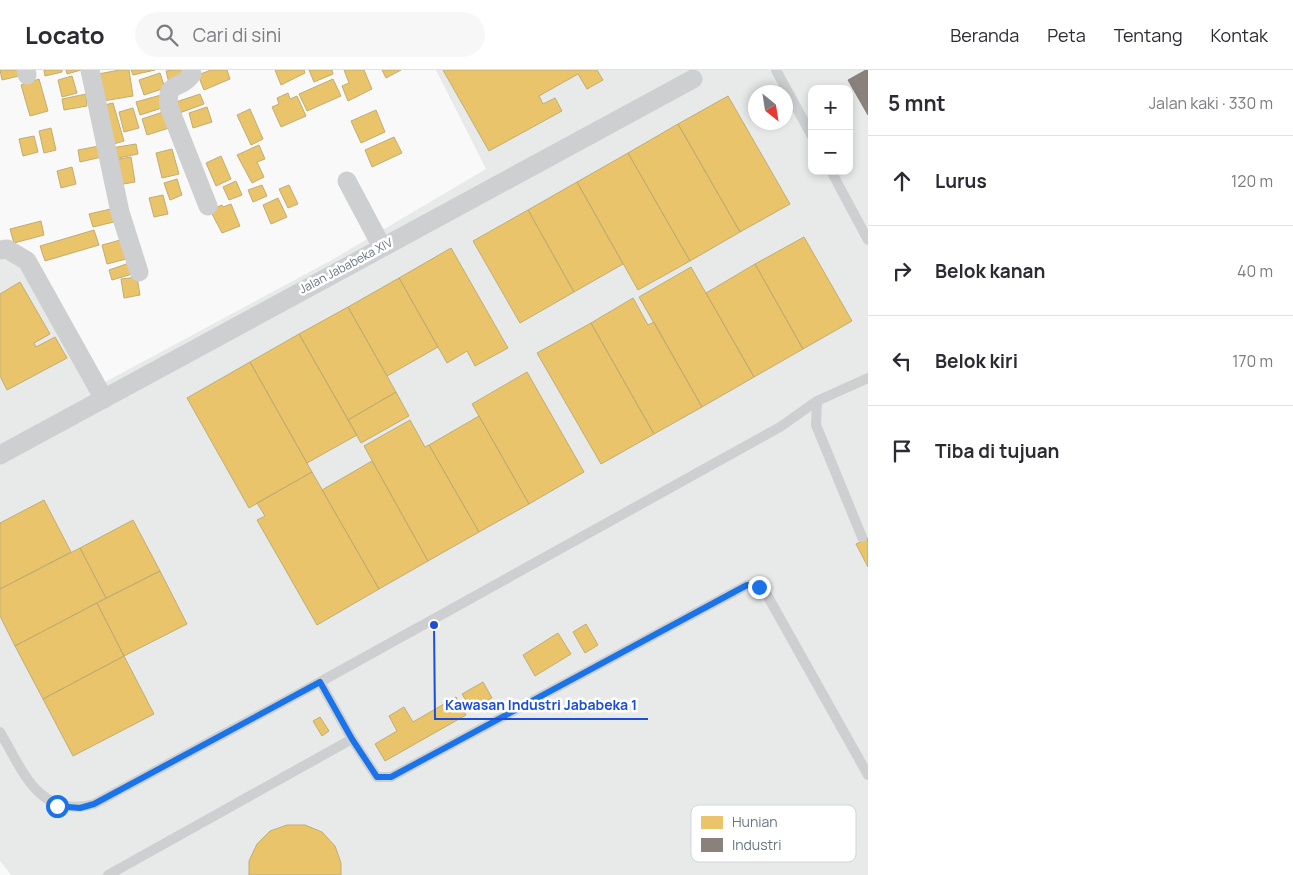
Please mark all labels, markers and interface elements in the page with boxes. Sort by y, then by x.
search box [135,12,485,57]
text: Locato [25,18,105,51]
icon: search [153,21,181,49]
text: Cari di sini [193,22,282,48]
text: Beranda [950,23,1019,47]
text: Peta [1047,23,1086,47]
text: Tentang [1114,23,1183,47]
text: Kontak [1211,23,1268,47]
north arrow [748,85,793,130]
map controls [808,85,853,175]
button: + [808,85,853,130]
text: 5 mnt [888,89,946,117]
text: Jalan kaki · 330 m [1149,92,1273,114]
button: − [808,130,853,175]
icon: ahead [888,167,916,195]
text: Lurus [935,168,987,194]
text: 120 m [1231,170,1273,192]
street label: Jalan Jababeka XIV [296,233,396,297]
icon: right [888,257,916,285]
text: Belok kanan [935,258,1045,284]
text: 40 m [1237,260,1273,282]
icon: left [888,347,916,375]
text: Belok kiri [935,348,1018,374]
text: 170 m [1232,350,1273,372]
icon: arrive [888,437,916,465]
text: Tiba di tujuan [935,438,1059,464]
route end [748,576,771,599]
callout: Kawasan Industri Jababeka 1 [435,690,648,719]
text: Kawasan Industri Jababeka 1 [445,695,637,714]
route start [46,795,69,818]
legend [691,805,856,862]
text: Hunian [732,812,778,831]
text: Industri [732,835,781,854]

